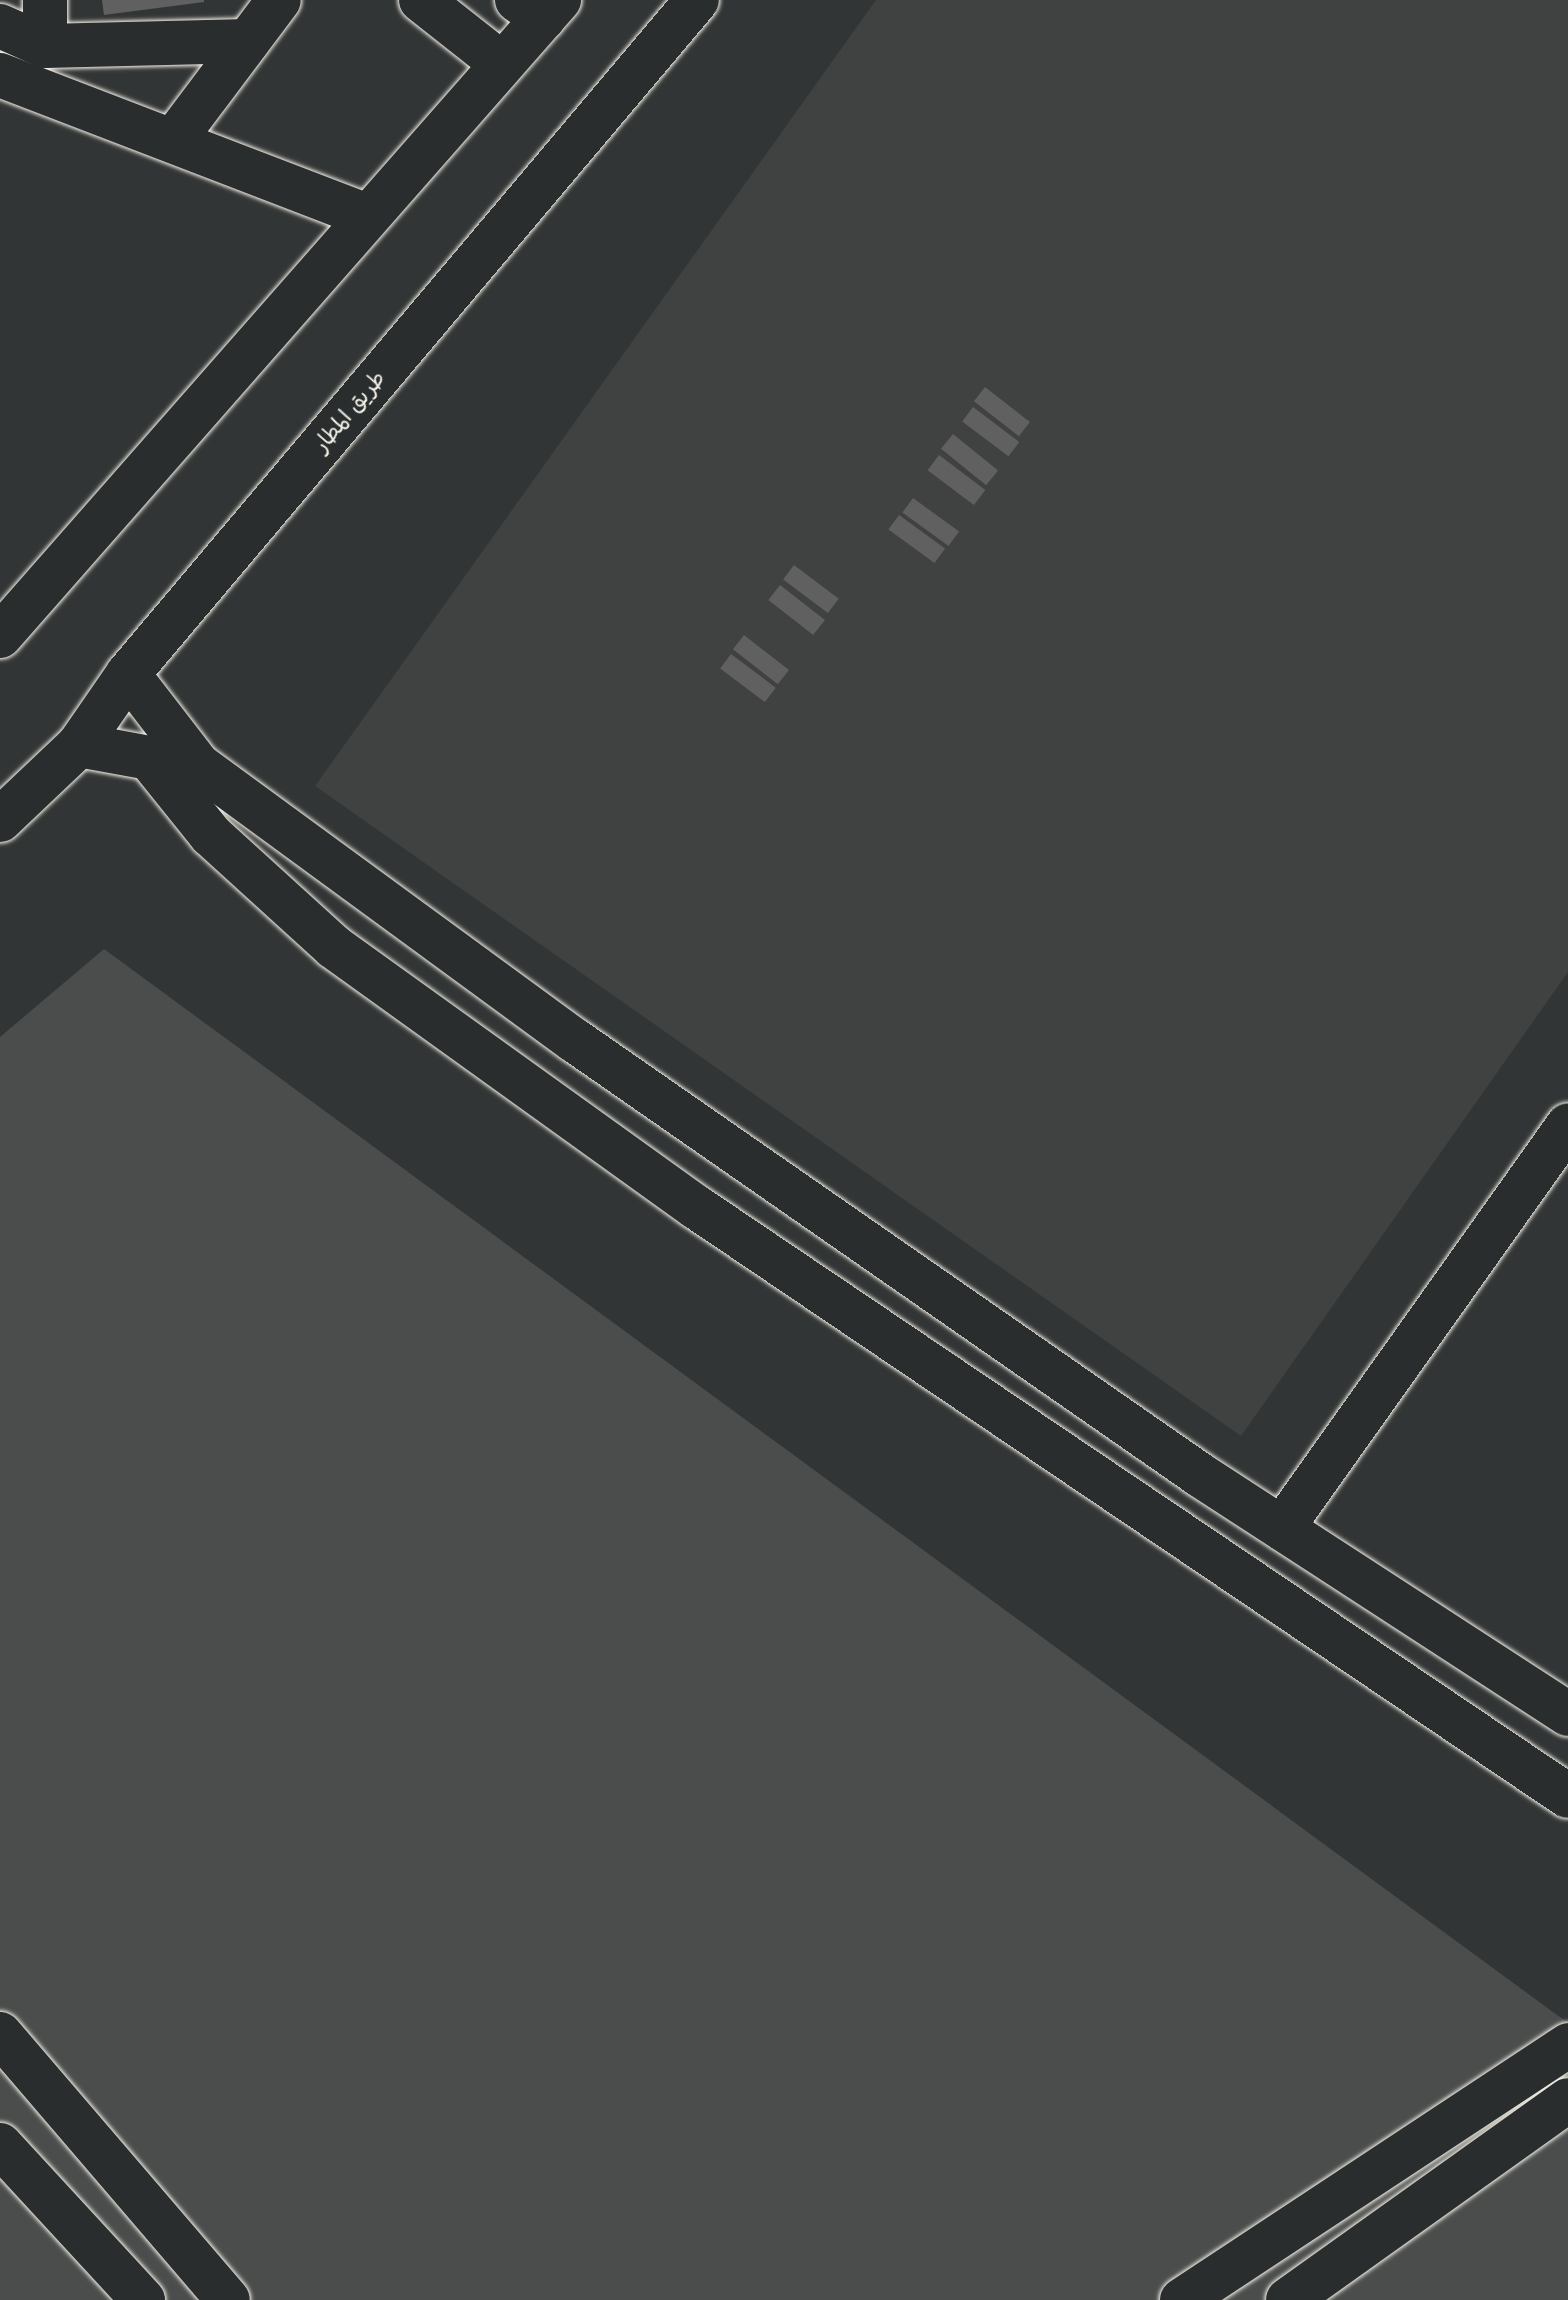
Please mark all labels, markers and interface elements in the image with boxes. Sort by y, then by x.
street label: طريق المطار [307,365,391,457]

